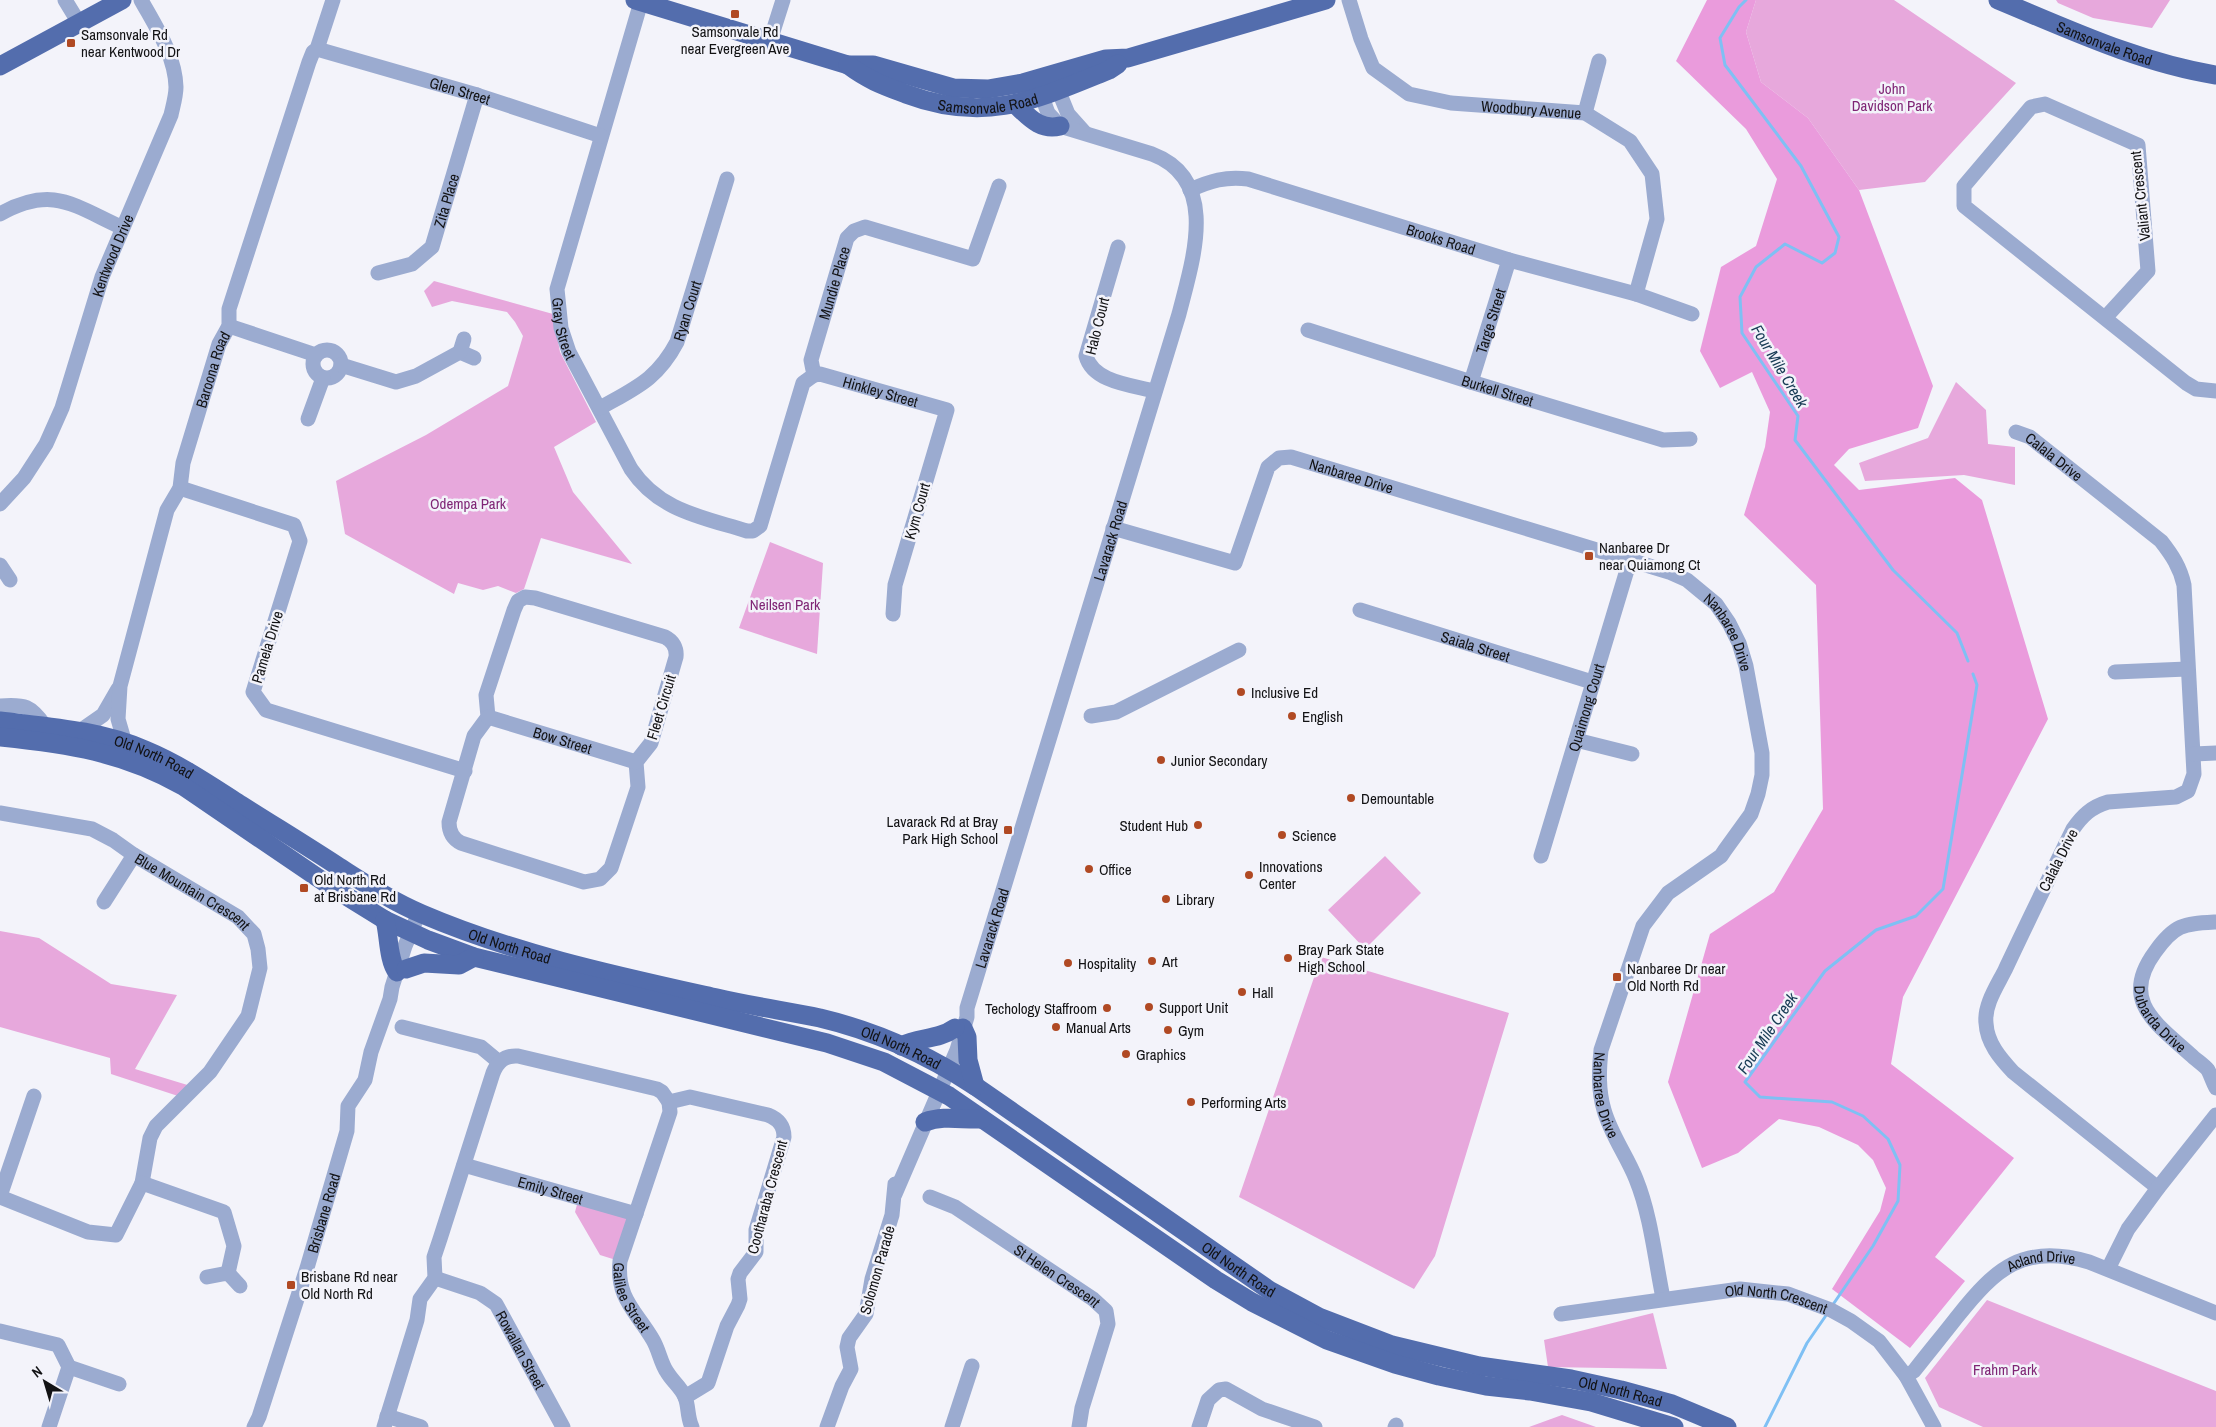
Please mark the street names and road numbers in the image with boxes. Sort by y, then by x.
street label: Samsonvale Road [2054,15,2155,70]
street label: Glen Street [427,71,494,109]
street label: Samsonvale Road [936,87,1040,118]
street label: Woodbury Avenue [1480,95,1582,123]
street label: Valiant Crescent [2125,150,2155,242]
street label: Zita Place [428,171,464,230]
street label: Kentwood Drive [86,211,138,299]
street label: Brooks Road [1404,218,1478,259]
street label: Mundie Place [813,244,855,322]
street label: Ryan Court [667,277,706,344]
street label: Targe Street [1470,285,1510,356]
street label: Halo Court [1080,294,1114,357]
street label: Gray Street [547,296,582,364]
street label: Baroona Road [190,327,235,410]
street label: Burkell Street [1459,369,1537,411]
street label: Hinkley Street [840,371,921,412]
street label: Calala Drive [2021,427,2088,486]
street label: Nanbaree Drive [1307,453,1396,498]
street label: Kym Court [899,480,935,542]
street label: Lavarack Road [1088,498,1132,583]
street label: Nanbaree Drive [1700,588,1757,673]
street label: Pamela Drive [246,608,288,686]
street label: Saiala Street [1438,625,1513,667]
street label: Quaimong Court [1562,660,1609,754]
street label: Fleet Circuit [641,671,681,742]
street label: Bow Street [531,721,595,759]
street label: Old North Road [112,729,198,783]
street label: Calala Drive [2033,825,2083,895]
street label: Blue Mountain Crescent [131,848,256,935]
street label: Lavarack Road [969,885,1014,971]
street label: Old North Road [465,923,553,968]
street label: Dubarda Drive [2130,985,2191,1057]
street label: Old North Road [858,1020,945,1074]
street label: Nanbaree Drive [1589,1051,1624,1141]
street label: Cootharaba Crescent [742,1137,792,1256]
street label: Emily Street [515,1170,586,1209]
street label: Brisbane Road [301,1171,345,1255]
street label: Solomon Parade [854,1223,900,1317]
street label: Old North Road [1198,1236,1279,1302]
street label: St Helen Crescent [1010,1239,1106,1312]
street label: Acland Drive [2001,1245,2078,1277]
street label: Galilee Street [609,1262,656,1337]
street label: Old North Crescent [1723,1278,1831,1319]
street label: Rowallan Street [491,1307,551,1393]
street label: Old North Road [1577,1370,1665,1411]

